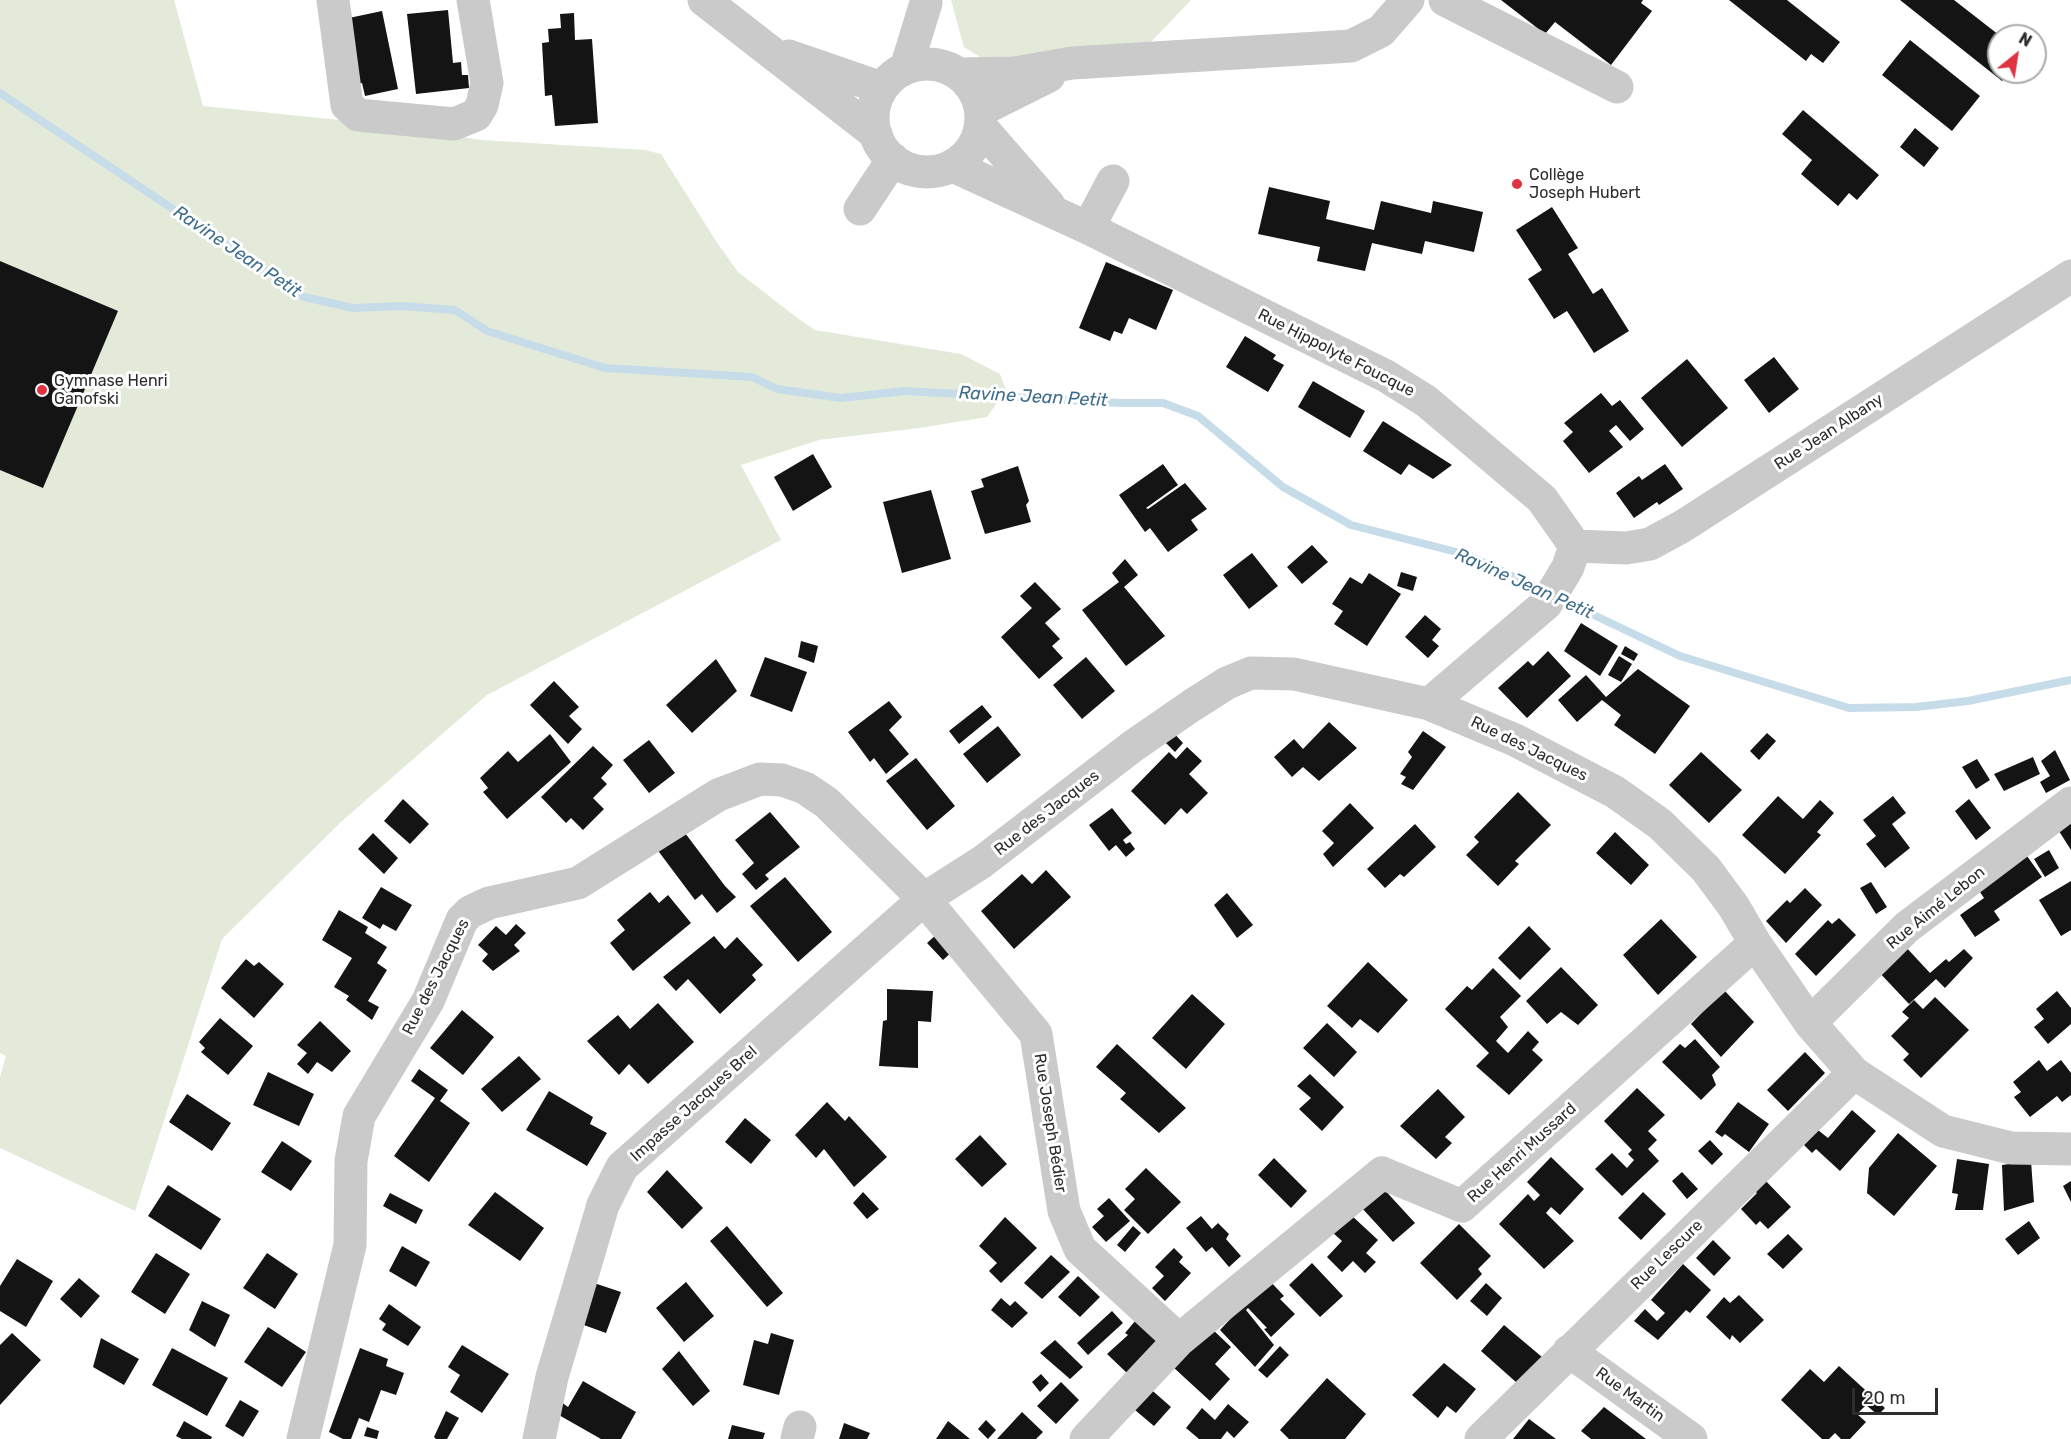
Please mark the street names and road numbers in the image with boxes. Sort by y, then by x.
street label: Rue Hippolyte Foucque [1254,305,1418,401]
street label: Rue Jean Albany [1771,390,1887,474]
street label: Rue des Jacques [1467,712,1591,786]
street label: Rue des Jacques [991,766,1103,860]
street label: Rue Aimé Lebon [1883,863,1989,953]
street label: Rue des Jacques [398,916,474,1038]
street label: Impasse Jacques Brel [627,1042,761,1166]
street label: Rue Joseph Bédier [1030,1052,1070,1194]
street label: Rue Henri Mussard [1464,1099,1580,1207]
street label: Rue Lescure [1627,1216,1707,1294]
street label: Rue Martin [1592,1364,1668,1426]

